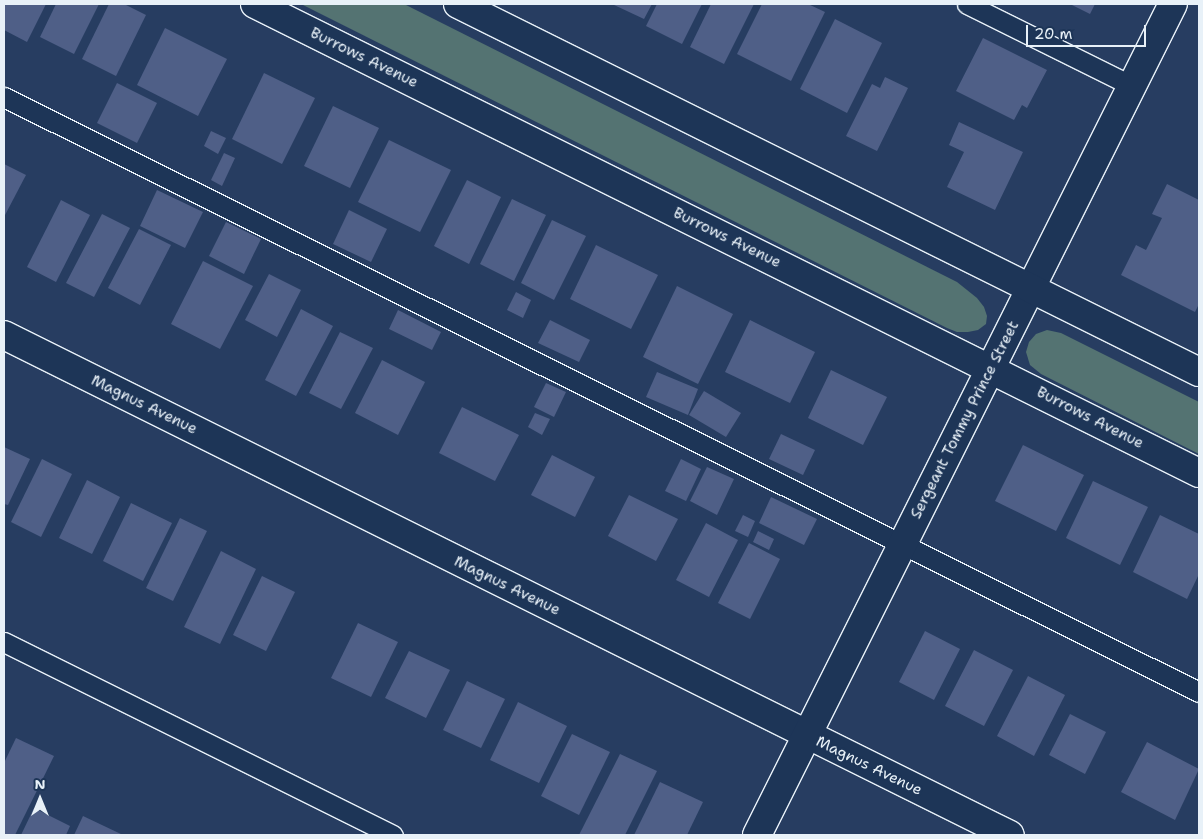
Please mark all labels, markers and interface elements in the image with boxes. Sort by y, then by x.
scale bar [1028,15,1148,47]
street label: Burrows Avenue [307,24,421,92]
text: 20 m [1034,24,1073,44]
street label: Burrows Avenue [670,204,784,272]
street label: Sergeant Tommy Prince Street [907,318,1023,522]
street label: Magnus Avenue [88,372,200,438]
street label: Burrows Avenue [1034,383,1146,453]
street label: Magnus Avenue [451,553,563,619]
street label: Magnus Avenue [813,733,925,799]
north arrow [15,774,65,824]
text: N [34,775,46,793]

